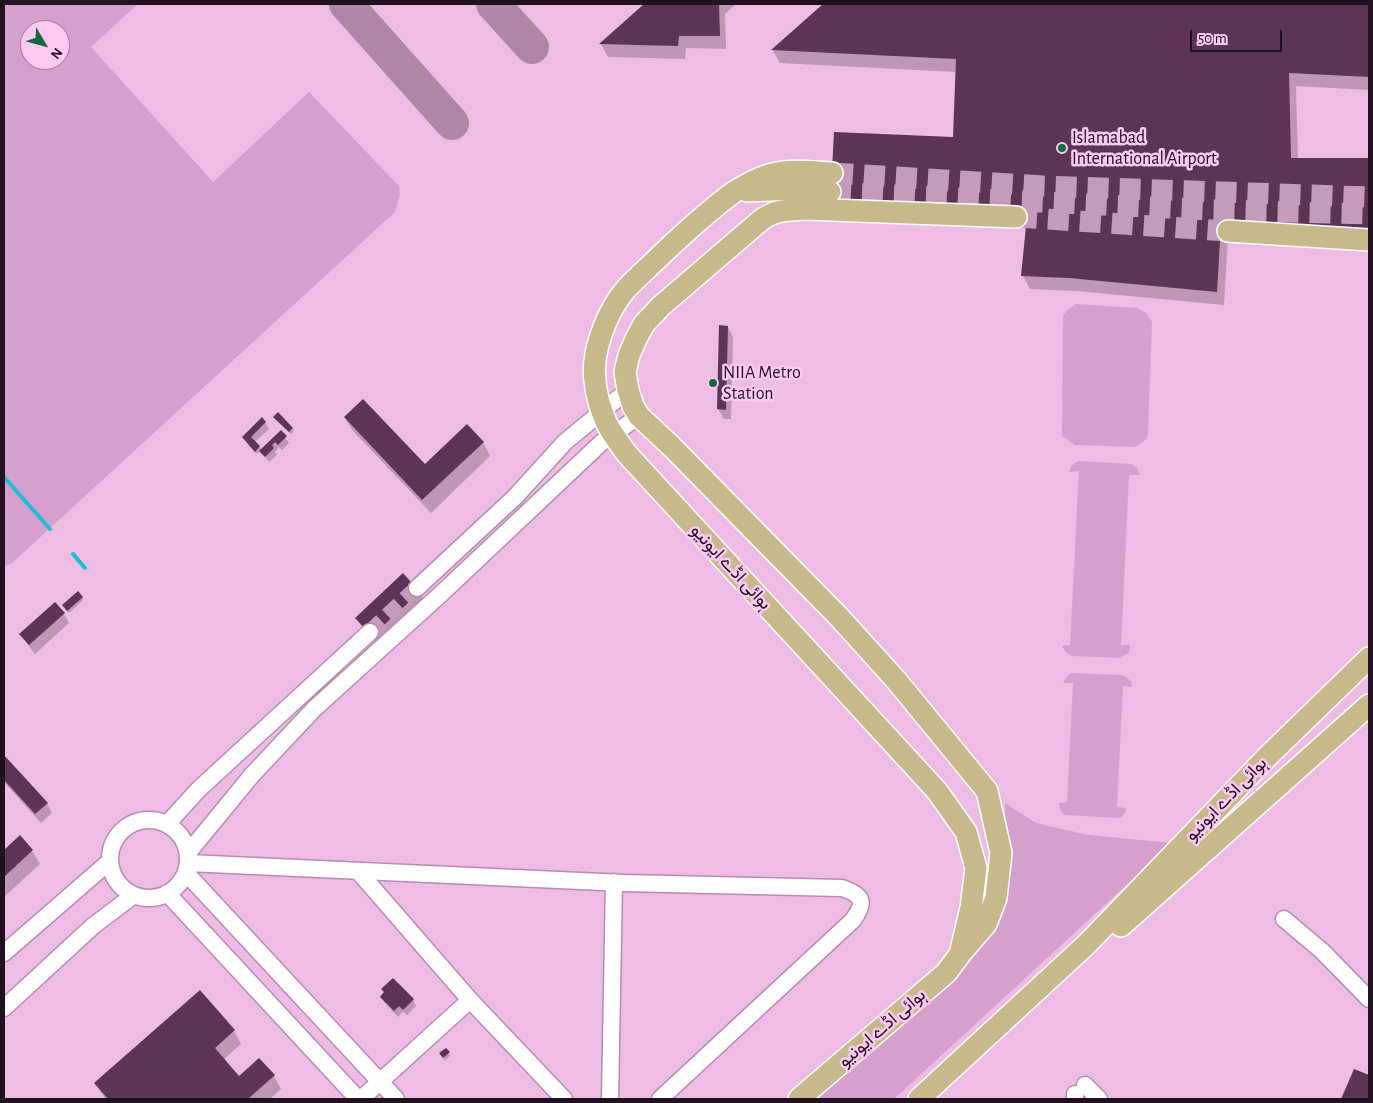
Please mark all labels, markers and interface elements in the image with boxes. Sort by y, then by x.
north arrow [20,20,70,70]
scale bar [1193,20,1286,52]
text: 50 m [1198,31,1227,46]
text: N [48,45,65,62]
place label: Islamabad International Airport [1072,127,1217,170]
marker: Islamabad International Airport [1056,142,1068,154]
place label: NIIA Metro Station [723,362,801,404]
marker: NIIA Metro Station [707,377,719,389]
street label: ہوائی اڈے ایونیو [686,520,776,614]
street label: ہوائی اڈے ایونیو [1181,752,1271,846]
street label: ہوائی اڈے ایونیو [834,984,930,1072]

